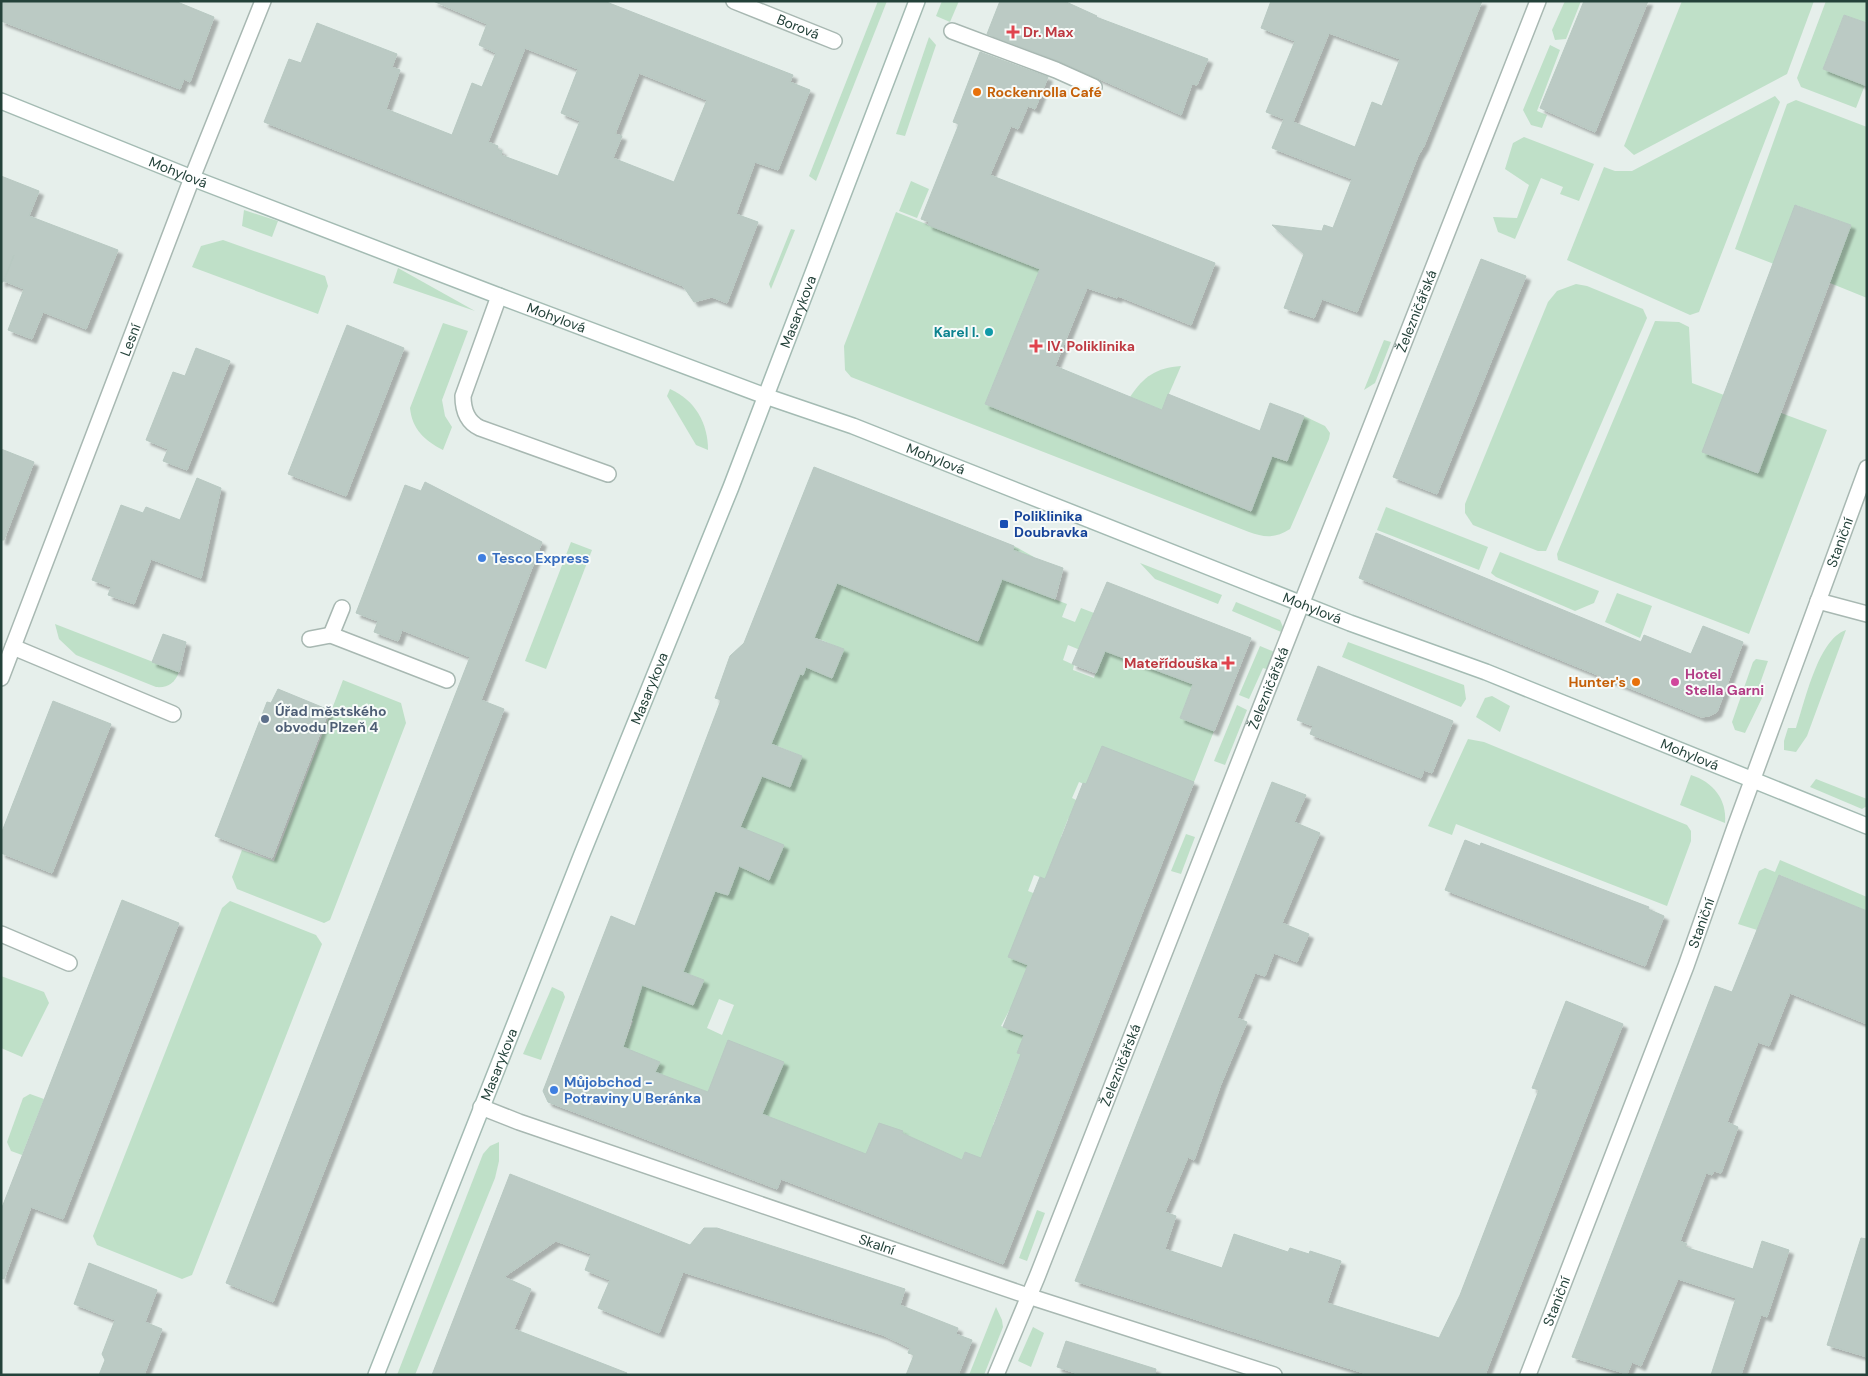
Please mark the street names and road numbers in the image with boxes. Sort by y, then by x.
street label: Borová [774,10,822,43]
street label: Mohylová [146,153,210,192]
street label: Železničářská [1392,267,1441,355]
street label: Masarykova [776,273,820,351]
street label: Mohylová [524,298,588,337]
street label: Lesní [116,320,145,359]
street label: Mohylová [904,439,968,478]
street label: Staniční [1822,514,1857,570]
street label: Mohylová [1280,588,1344,628]
street label: Železničářská [1244,644,1293,732]
street label: Masarykova [627,650,672,727]
street label: Mohylová [1658,735,1722,774]
street label: Staniční [1684,895,1719,951]
street label: Železničářská [1096,1021,1145,1109]
street label: Masarykova [476,1026,521,1103]
street label: Skalní [856,1230,898,1259]
street label: Staniční [1539,1273,1575,1329]

